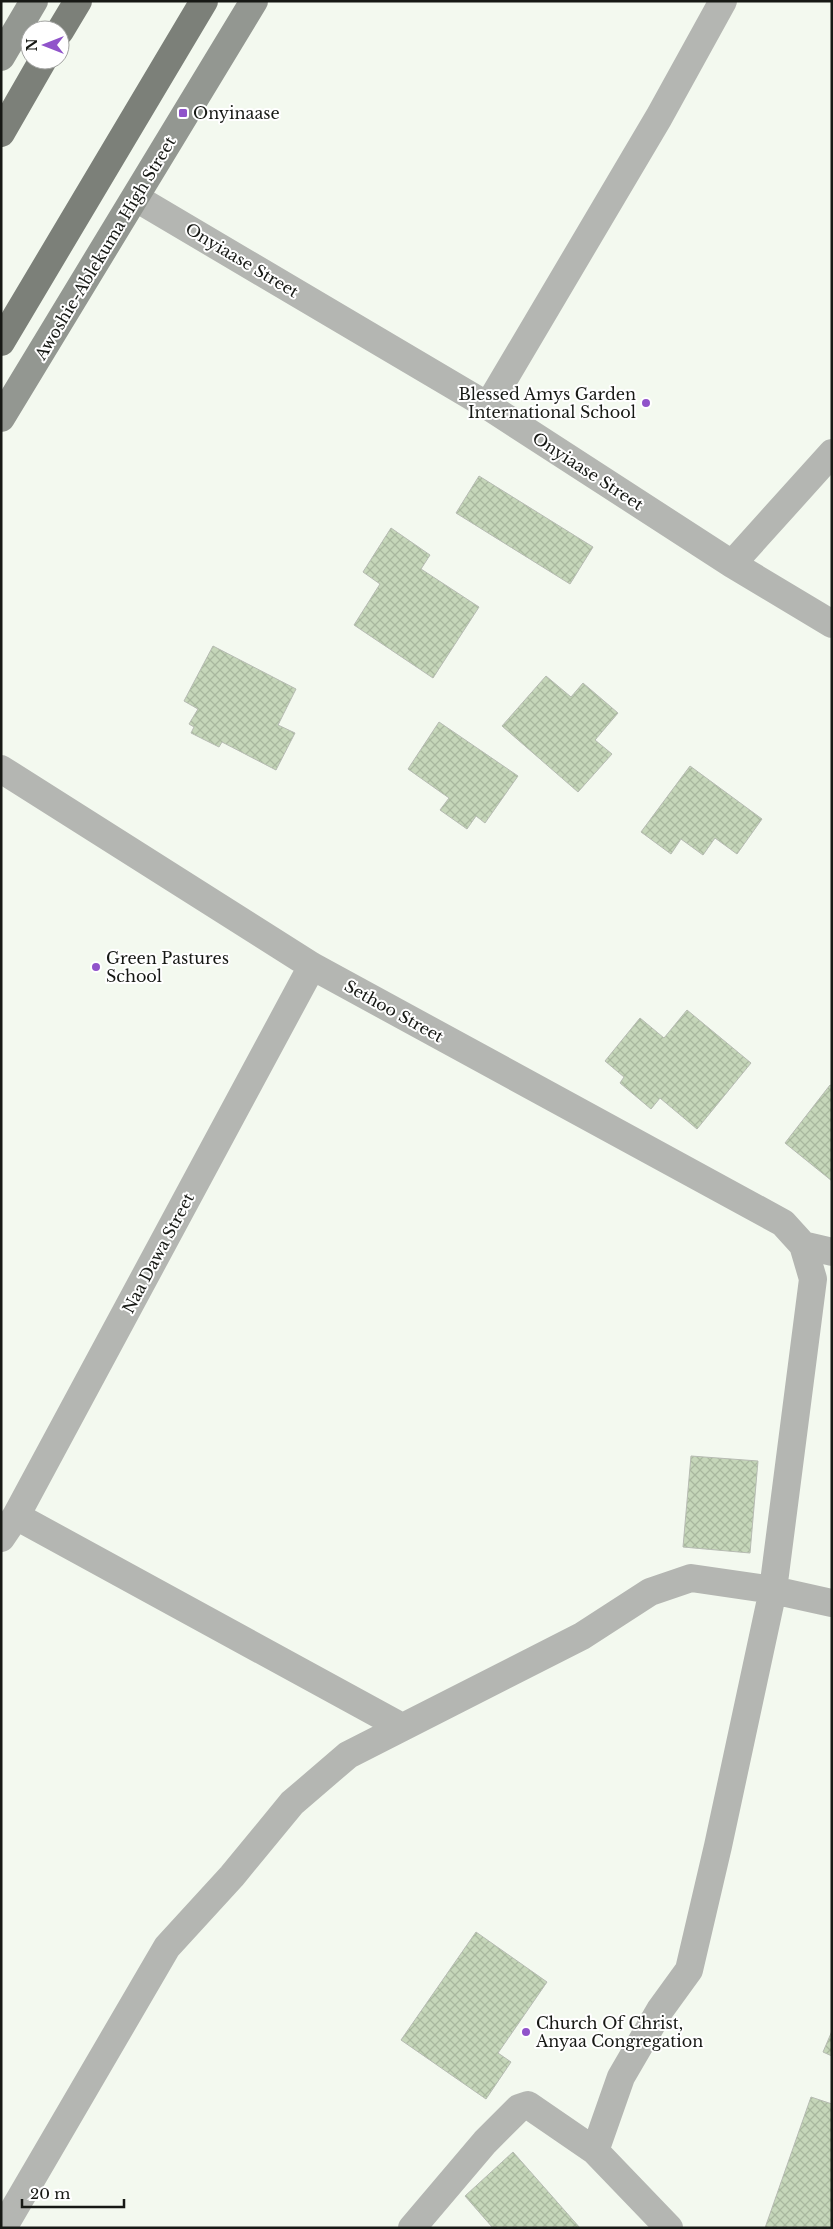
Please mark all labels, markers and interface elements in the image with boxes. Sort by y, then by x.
north arrow [20,20,70,70]
text: N [23,38,41,52]
place label: Onyinaase [193,103,280,123]
marker: Onyinaase [177,107,189,119]
street label: Awoshie-Ablekuma High Street [30,133,180,364]
street label: Onyiaase Street [182,218,302,302]
place label: Blessed Amys Garden International School [459,384,636,422]
marker: Blessed Amys Garden International School [640,397,652,409]
street label: Onyiaase Street [529,428,647,514]
place label: Green Pastures School [106,948,229,986]
marker: Green Pastures School [90,961,102,973]
street label: Sethoo Street [341,976,447,1046]
street label: Naa Dawa Street [118,1189,198,1317]
place label: Church Of Christ, Anyaa Congregation [535,2013,703,2051]
marker: Church Of Christ, Anyaa Congregation [520,2026,532,2038]
scale bar [22,2176,125,2208]
text: 20 m [30,2184,70,2203]

